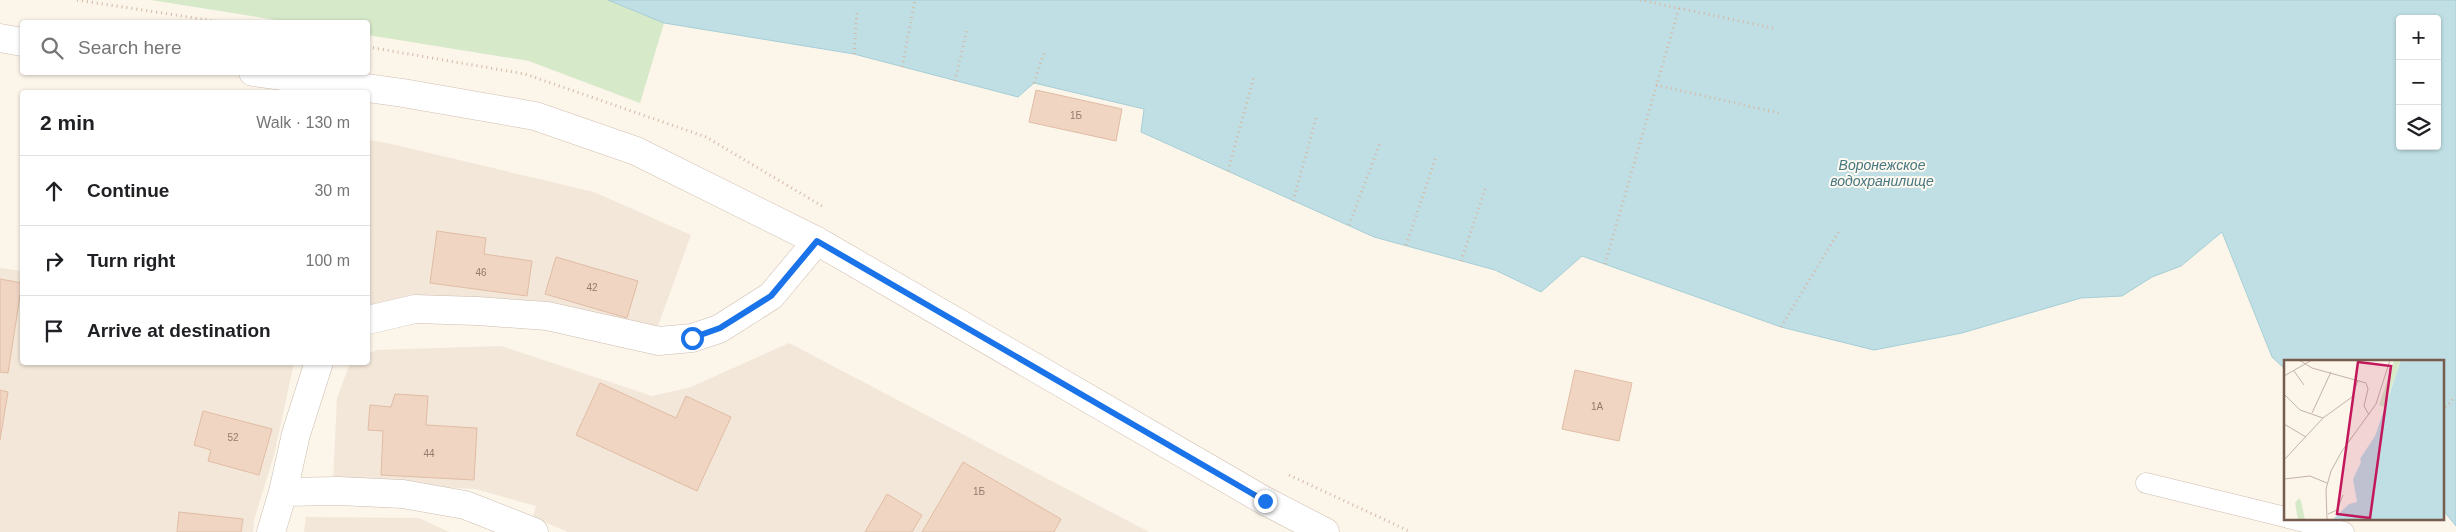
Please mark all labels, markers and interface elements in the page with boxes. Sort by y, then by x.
map controls [2396,15,2441,150]
button: + [2396,15,2441,60]
search box [20,20,370,75]
icon: search [38,34,66,62]
text: Search here [78,37,182,58]
button: − [2396,60,2441,105]
button: layers [2396,105,2441,150]
house number: 1Б [1070,110,1082,121]
text: 2 min [40,111,95,134]
text: Walk · 130 m [256,114,350,131]
water label: Воронежское водохранилище [1830,157,1934,189]
icon: ahead [40,177,68,205]
text: Continue [87,180,169,201]
text: 30 m [314,182,350,199]
icon: right [40,247,68,275]
text: Turn right [87,250,175,271]
text: 100 m [306,252,350,269]
house number: 46 [475,267,487,278]
house number: 42 [586,282,598,293]
icon: arrive [40,317,68,345]
text: Arrive at destination [87,320,271,341]
route start [681,327,704,350]
inset map [2284,360,2444,520]
house number: 1А [1591,401,1603,412]
house number: 52 [227,432,239,443]
house number: 44 [423,448,435,459]
house number: 1Б [973,486,985,497]
route end [1254,490,1277,513]

